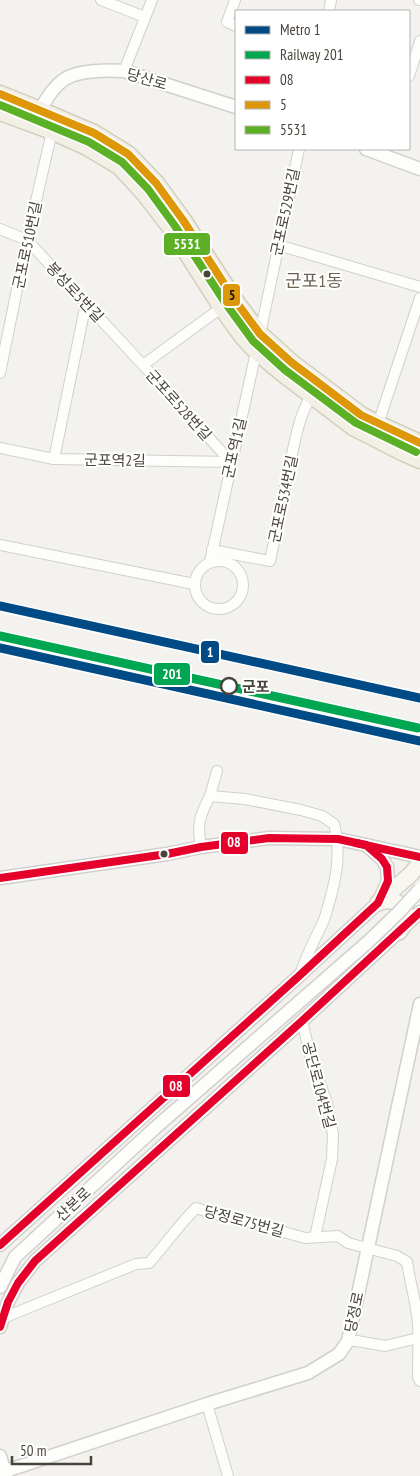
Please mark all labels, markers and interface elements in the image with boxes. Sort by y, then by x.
legend [235,10,410,150]
text: Metro 1 [280,20,320,39]
text: Railway 201 [280,45,343,64]
street label: 당산로 [124,64,170,94]
text: 08 [280,70,294,89]
text: 5 [280,95,287,114]
text: 5531 [280,120,307,139]
street label: 군포로529번길 [266,166,304,258]
street label: 군포로510번길 [8,199,46,291]
line badge: 5531 [163,232,211,256]
text: 5531 [174,235,200,253]
street label: 봉성로5번길 [42,258,108,326]
unlabelled marker [202,269,212,279]
district label: 군포1동 [285,269,343,292]
line badge: 5 [222,283,241,307]
text: 5 [229,286,235,304]
street label: 군포로528번길 [142,365,216,445]
street label: 군포역1길 [218,416,250,480]
street label: 군포역2길 [84,450,146,470]
street label: 군포로534번길 [264,453,302,545]
line badge: 1 [200,640,220,664]
text: 1 [207,643,213,661]
line badge: 201 [153,662,191,686]
text: 201 [162,665,182,683]
marker: 군포 [220,677,238,695]
place label: 군포 [242,677,270,696]
line badge: 08 [220,831,249,855]
text: 08 [227,833,241,851]
unlabelled marker [159,849,169,859]
street label: 공단로104번길 [298,1039,340,1131]
line badge: 08 [162,1074,191,1098]
text: 08 [169,1077,183,1095]
street label: 산본로 [51,1183,95,1225]
street label: 당정로75번길 [202,1201,286,1241]
street label: 당정로 [340,1290,368,1334]
scale bar [12,1434,91,1466]
text: 50 m [20,1441,46,1460]

